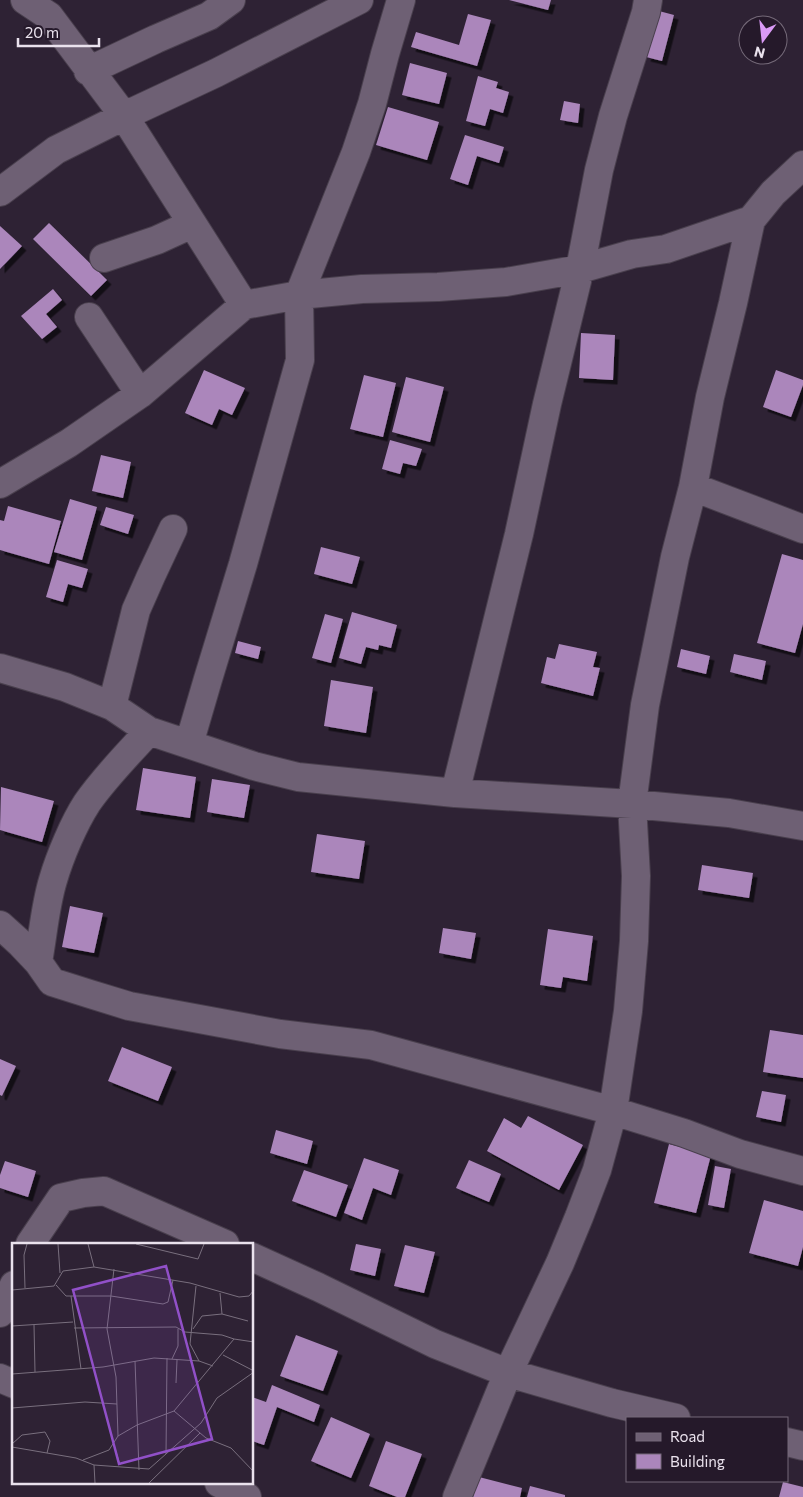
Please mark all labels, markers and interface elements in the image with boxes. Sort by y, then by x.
scale bar [18,15,99,47]
north arrow [738,15,788,65]
text: 20 m [25,23,59,41]
text: N [752,43,767,63]
inset map [12,1243,254,1484]
legend [626,1417,788,1482]
text: Road [670,1427,705,1445]
text: Building [670,1452,725,1470]

